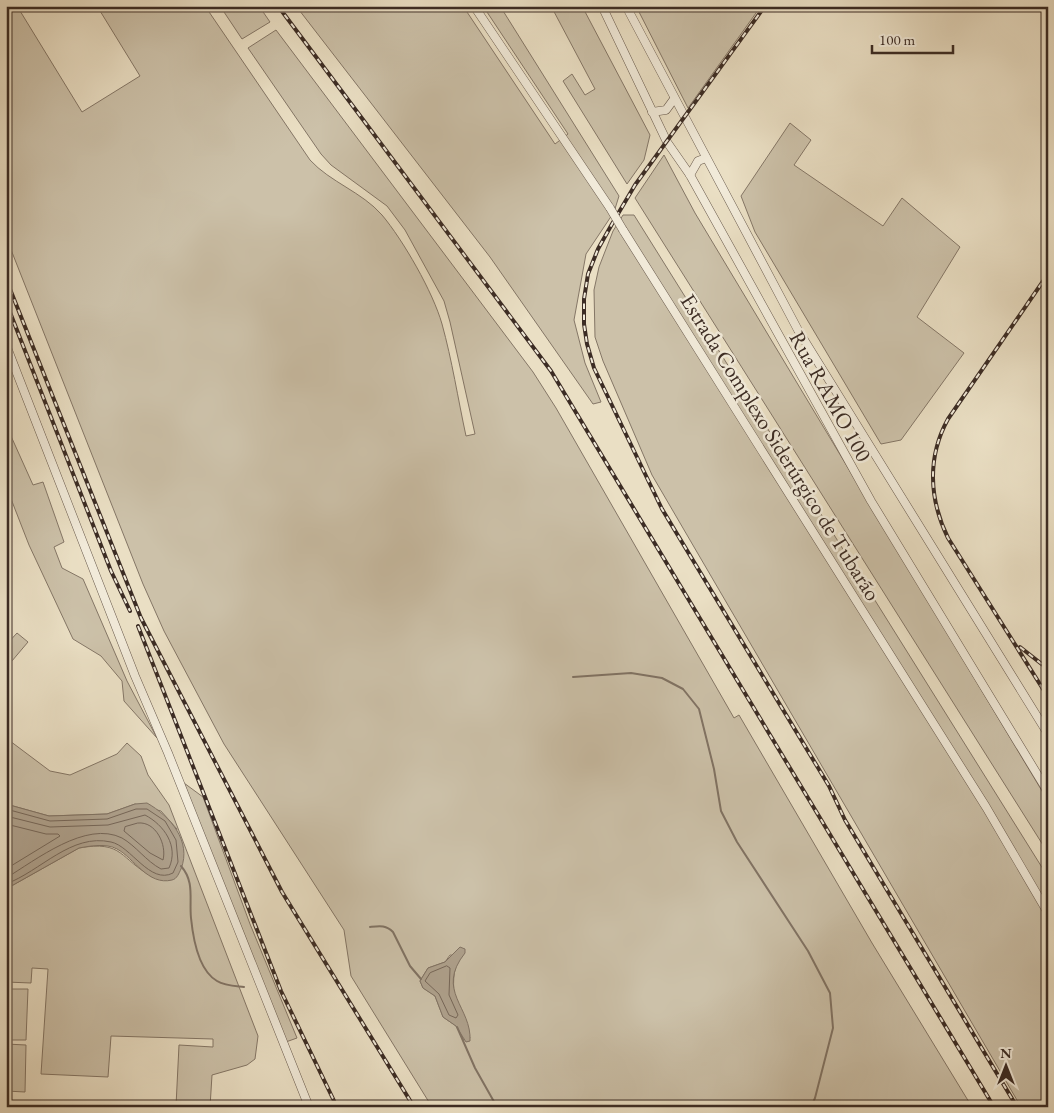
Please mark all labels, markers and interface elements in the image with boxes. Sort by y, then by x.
scale bar [872,22,953,54]
text: 100 m [879,30,916,49]
street label: Estrada Complexo Siderúrgico de Tubarão [674,288,887,606]
street label: Rua RAMO 100 [783,326,879,467]
north arrow [982,1040,1032,1090]
text: N [1000,1044,1012,1062]

